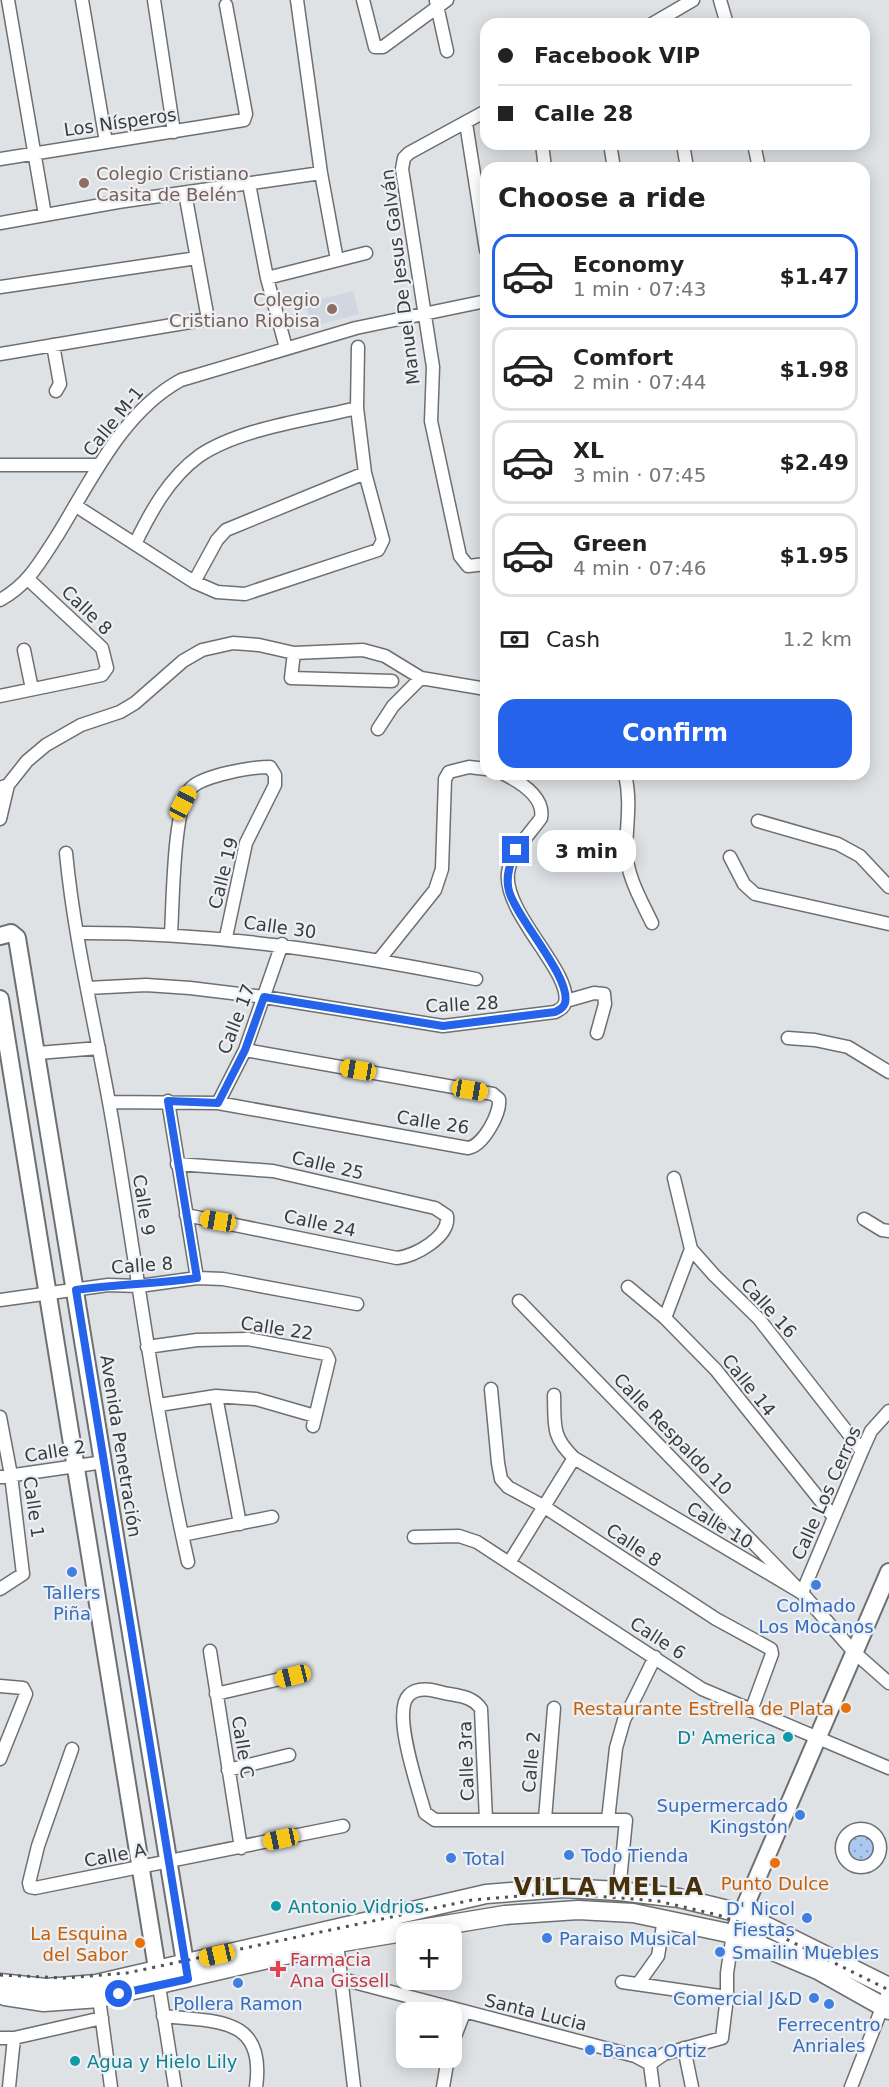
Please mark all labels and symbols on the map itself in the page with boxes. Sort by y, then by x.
street label: Los Nísperos [62,104,178,140]
place label: Colegio Cristiano Casita de Belén [96,163,249,205]
street label: Manuel De Jesus Galván [376,168,424,386]
marker: Colegio Cristiano Casita de Belén [77,176,91,190]
place label: Colegio Cristiano Riobisa [169,289,320,331]
marker: Colegio Cristiano Riobisa [325,302,339,316]
street label: Calle M-1 [78,382,148,460]
street label: Calle 8 [57,581,117,639]
car [167,783,199,823]
callout: 3 min [537,829,636,871]
street label: Calle 19 [204,835,242,911]
route end [502,836,529,863]
street label: Calle 30 [242,912,318,942]
street label: Calle 17 [213,981,259,1057]
street label: Calle 28 [425,992,499,1016]
car [339,1058,377,1082]
car [451,1078,489,1102]
street label: Calle 26 [395,1106,471,1138]
street label: Calle 25 [290,1147,366,1183]
street label: Calle 9 [129,1173,159,1237]
street label: Calle 24 [282,1205,358,1241]
car [199,1209,237,1233]
street label: Calle 8 [110,1252,174,1278]
street label: Calle 16 [737,1274,801,1342]
street label: Calle 22 [239,1312,315,1344]
street label: Calle 14 [718,1350,780,1420]
street label: Avenida Penetración [96,1353,146,1539]
street label: Calle Respaldo 10 [609,1369,737,1499]
street label: Calle Los Cerros [787,1423,865,1563]
street label: Calle 2 [23,1436,87,1466]
street label: Calle 1 [19,1475,49,1539]
street label: Calle 10 [683,1497,757,1553]
street label: Calle 8 [602,1519,666,1571]
marker: Tallers Piña [65,1565,79,1579]
marker: Colmado Los Mocanos [809,1578,823,1592]
place label: Tallers Piña [43,1582,100,1624]
place label: Colmado Los Mocanos [758,1595,874,1637]
street label: Calle 6 [626,1612,690,1664]
car [273,1663,313,1689]
place label: Restaurante Estrella de Plata [573,1698,834,1719]
marker: Restaurante Estrella de Plata [839,1701,853,1715]
street label: Calle C [228,1714,258,1780]
street label: Calle 3ra [454,1721,478,1801]
place label: D' America [677,1727,776,1748]
street label: Calle 2 [518,1730,544,1794]
marker: D' America [781,1730,795,1744]
place label: Supermercado Kingston [657,1795,788,1837]
marker: Supermercado Kingston [793,1808,807,1822]
car [262,1826,300,1852]
street label: Calle A [82,1839,148,1871]
place label: Todo Tienda [580,1845,689,1866]
place label: Total [462,1848,505,1869]
marker: Todo Tienda [562,1848,576,1862]
marker: Total [444,1851,458,1865]
marker: Punto Dulce [768,1856,782,1870]
district label: VILLA MELLA [514,1873,704,1901]
place label: Punto Dulce [721,1873,829,1894]
place label: Antonio Vidrios [288,1896,424,1917]
place label: D' Nicol Fiestas [726,1898,795,1940]
marker: Antonio Vidrios [269,1899,283,1913]
marker: D' Nicol Fiestas [800,1911,814,1925]
place label: La Esquina del Sabor [30,1923,129,1965]
place label: Paraiso Musical [559,1928,697,1949]
marker: Paraiso Musical [540,1931,554,1945]
marker: La Esquina del Sabor [133,1936,147,1950]
car [197,1942,237,1968]
place label: Smailin Muebles [732,1942,879,1963]
marker: Smailin Muebles [713,1945,727,1959]
place label: Farmacia Ana Gissell [290,1949,389,1991]
marker: Farmacia Ana Gissell [271,1962,285,1976]
marker: Pollera Ramon [231,1976,245,1990]
route start [105,1980,132,2007]
place label: Comercial J&D [673,1988,802,2009]
street label: Santa Lucia [483,1989,589,2035]
marker: Comercial J&D [807,1991,821,2005]
place label: Pollera Ramon [173,1993,303,2014]
marker: Ferrecentro Anriales [822,1997,836,2011]
place label: Ferrecentro Anriales [777,2014,881,2056]
place label: Banca Ortiz [602,2040,707,2061]
marker: Banca Ortiz [583,2043,597,2057]
place label: Agua y Hielo Lily [87,2051,238,2072]
marker: Agua y Hielo Lily [68,2054,82,2068]

